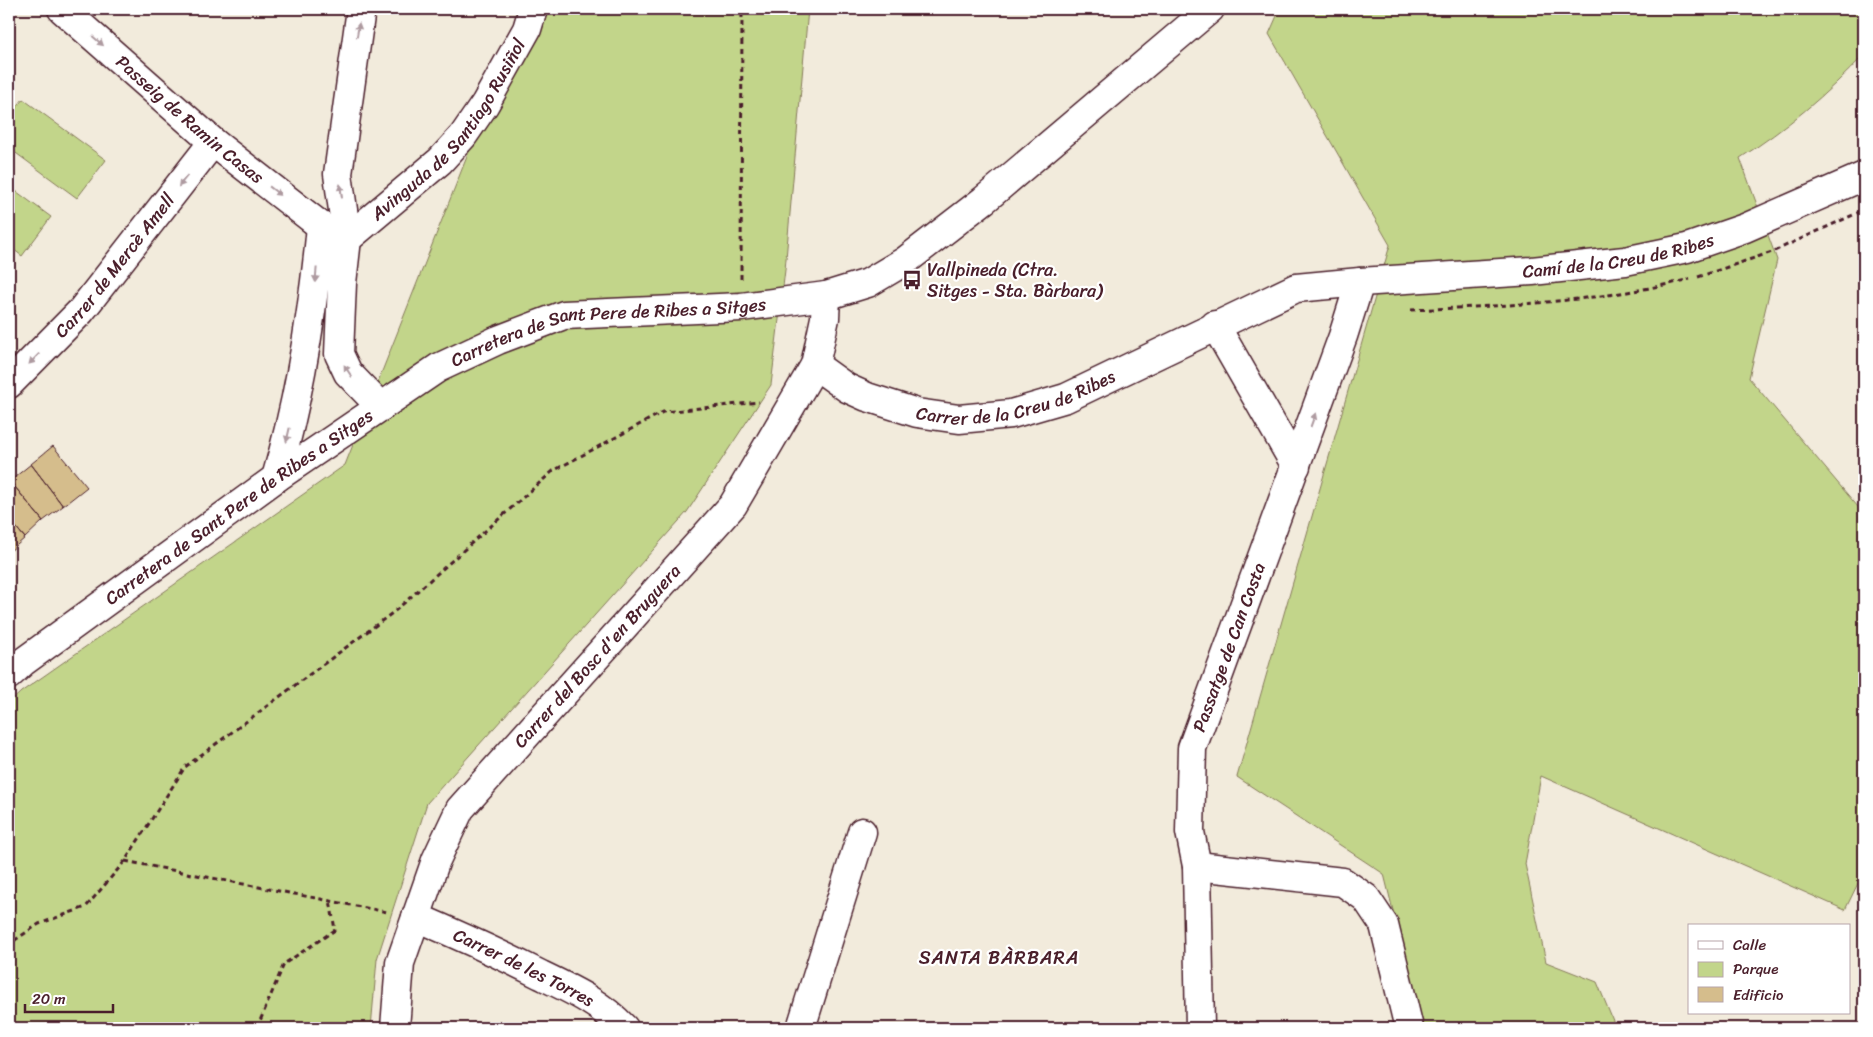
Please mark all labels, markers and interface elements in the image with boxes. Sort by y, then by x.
one-way arrow [355,21,363,37]
street label: Avinguda de Santiago Rusiñol [363,32,535,229]
one-way arrow [92,35,104,47]
street label: Passeig de Ramin Casas [108,47,272,193]
one-way arrow [178,174,188,187]
one-way arrow [336,182,344,198]
street label: Carrer de Mercè Amell [46,186,184,346]
one-way arrow [269,186,282,197]
street label: Camí de la Creu de Ribes [1521,224,1719,288]
place label: Vallpineda (Ctra. Sitges - Sta. Bàrbara) [927,254,1104,307]
one-way arrow [312,267,320,283]
bus stop icon: Vallpineda (Ctra. Sitges - Sta. Bàrbara) [901,269,923,291]
street label: Carretera de Sant Pere de Ribes a Sitges [445,288,769,376]
one-way arrow [28,352,40,364]
street label: Carrer de la Creu de Ribes [914,360,1121,435]
one-way arrow [344,364,353,378]
street label: Carretera de Sant Pere de Ribes a Sitges [98,400,381,614]
one-way arrow [1309,412,1317,427]
one-way arrow [284,427,292,442]
street label: Carrer del Bosc d'en Bruguera [505,557,689,756]
street label: Passatge de Can Costa [1183,558,1275,737]
street label: Carrer de les Torres [448,919,601,1016]
legend [1688,924,1850,1014]
text: Calle [1733,932,1766,958]
district label: SANTA BÀRBARA [919,941,1079,974]
text: Parque [1733,956,1778,982]
scale bar [25,982,112,1014]
text: Edificio [1733,982,1784,1008]
text: 20 m [32,986,66,1012]

